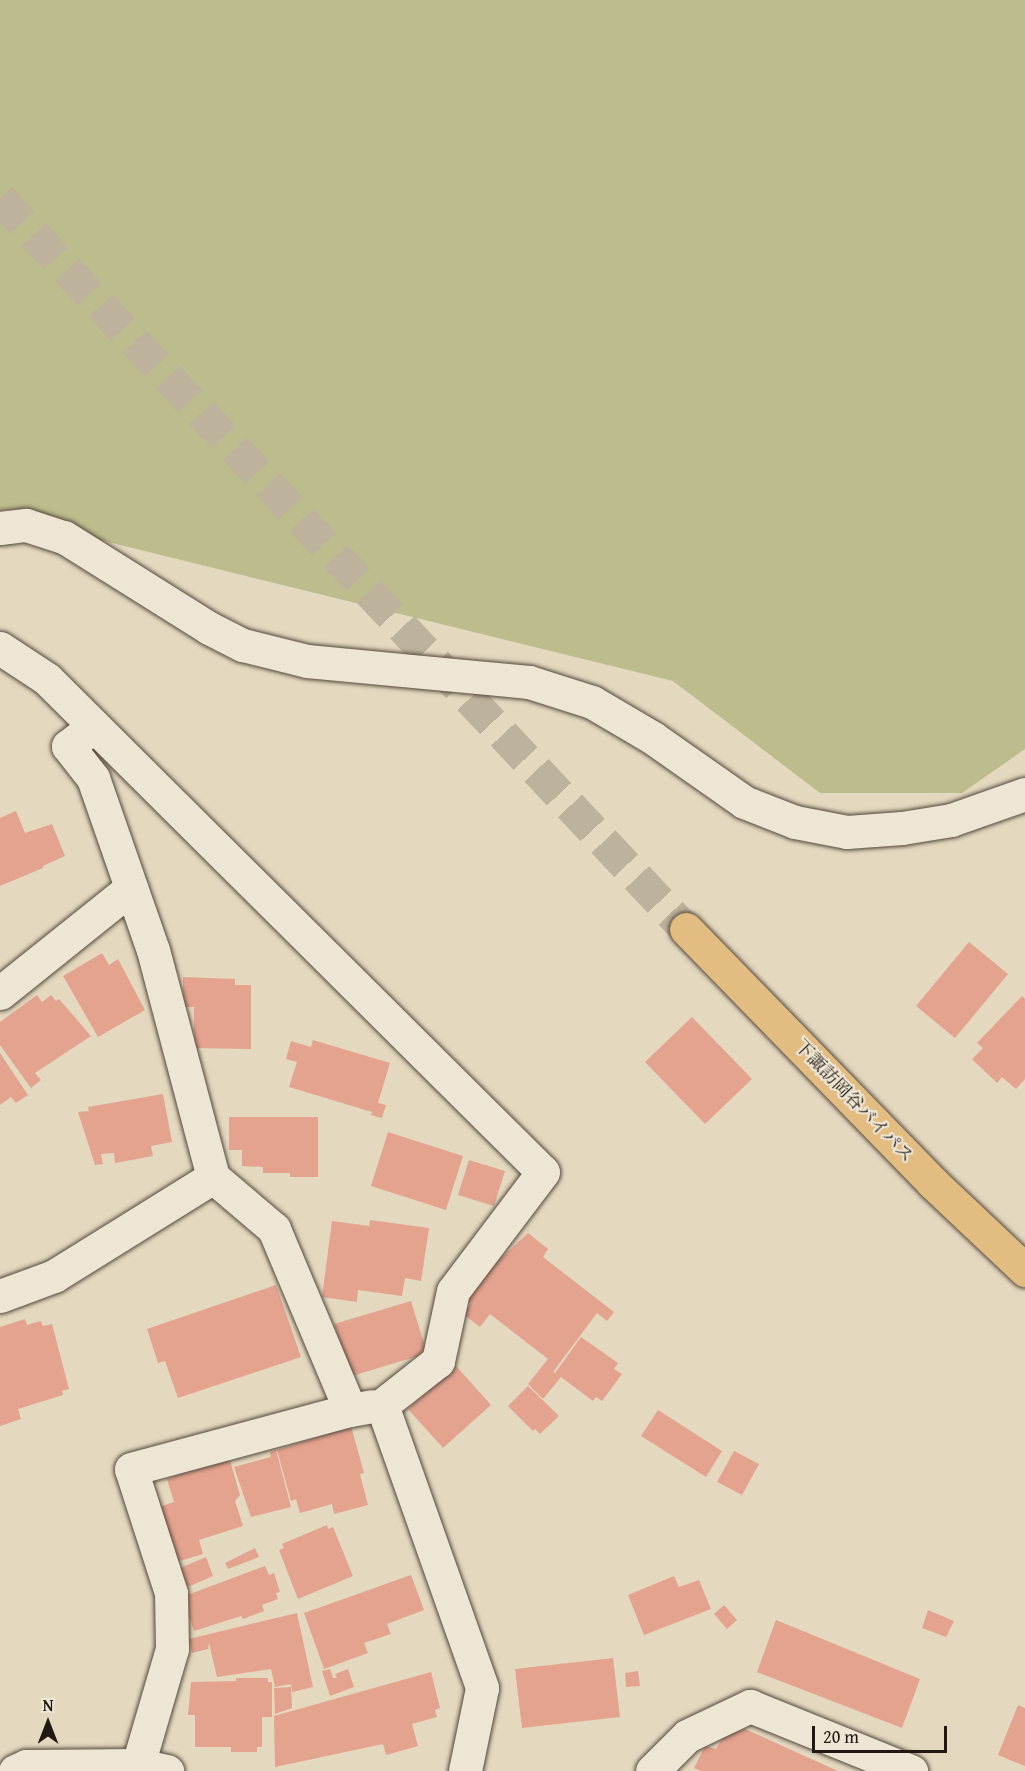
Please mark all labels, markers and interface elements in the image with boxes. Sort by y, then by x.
street label: 下諏訪岡谷バイパス [790,1035,918,1167]
north arrow [18,1693,78,1753]
text: N [43,1693,53,1717]
scale bar [815,1714,950,1752]
text: 20 m [823,1723,859,1750]

